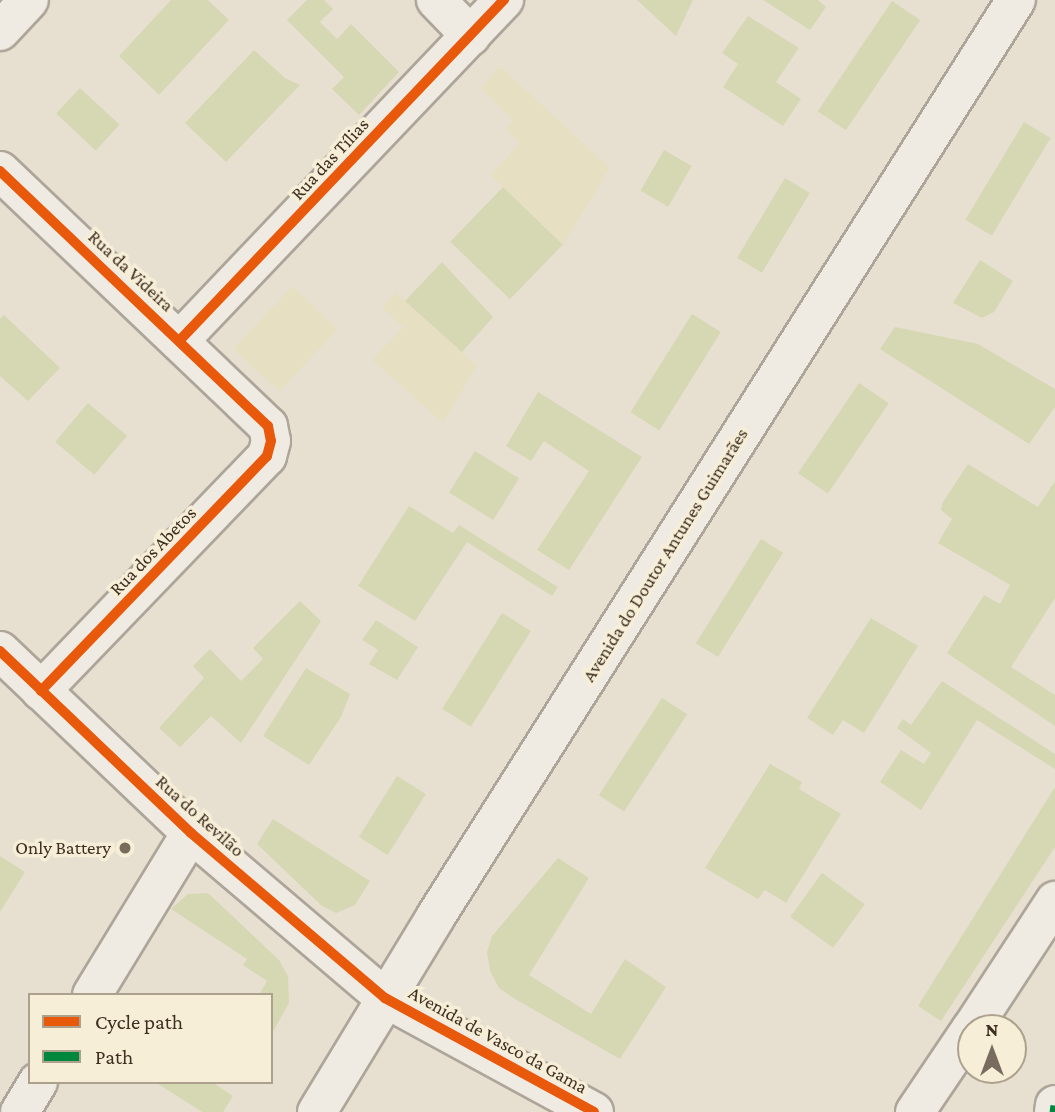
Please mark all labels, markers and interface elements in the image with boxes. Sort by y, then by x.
street label: Rua das Tílias [286,113,374,205]
street label: Rua da Videira [83,225,179,317]
street label: Avenida do Doutor Antunes Guimarães [577,424,753,686]
street label: Rua dos Abetos [105,502,201,600]
street label: Rua do Revilão [151,770,249,862]
place label: Only Battery [15,837,111,859]
marker: Only Battery [117,840,133,856]
street label: Avenida de Vasco da Gama [405,981,591,1099]
legend [28,993,273,1084]
text: Cycle path [95,1010,183,1034]
north arrow [957,1014,1027,1084]
text: N [986,1019,998,1040]
text: Path [95,1045,133,1069]

